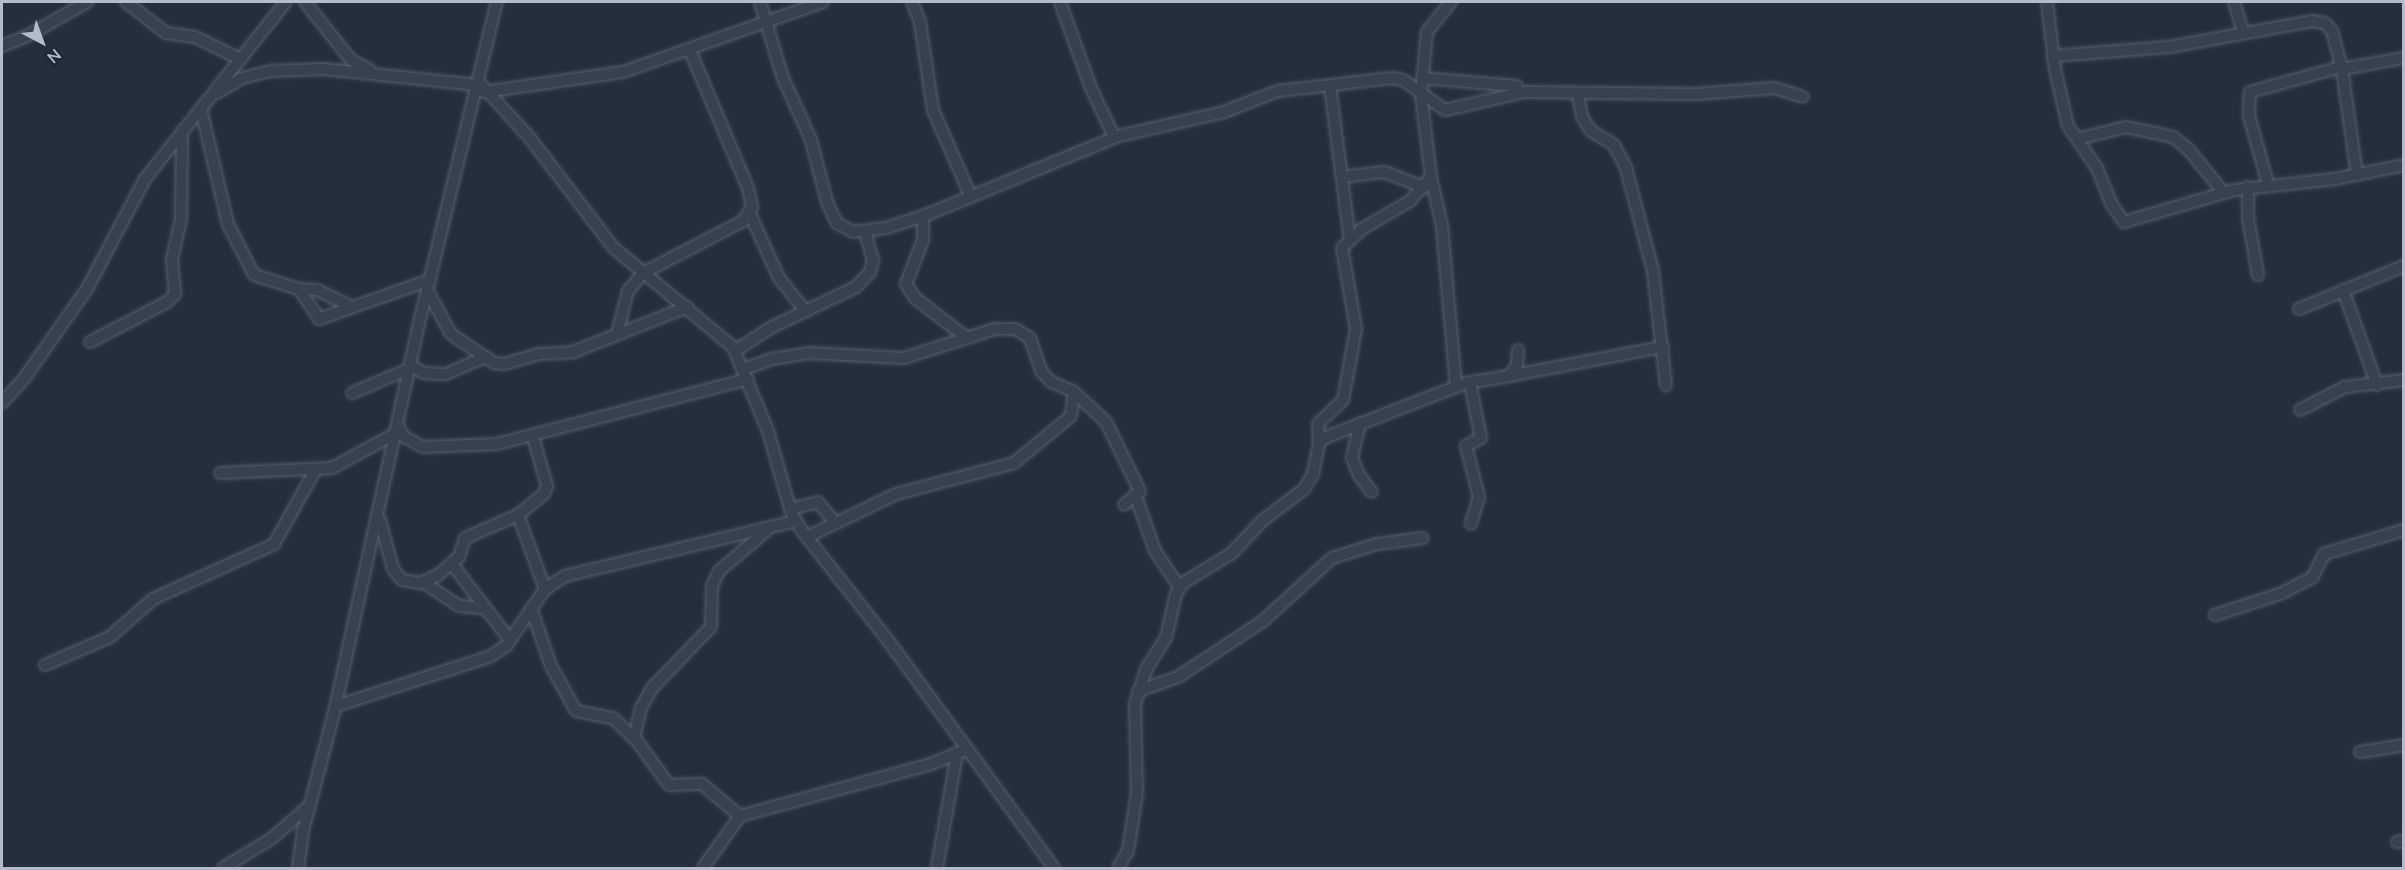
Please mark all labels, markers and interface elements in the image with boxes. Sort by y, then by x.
north arrow [12,12,72,72]
text: N [42,43,66,68]

